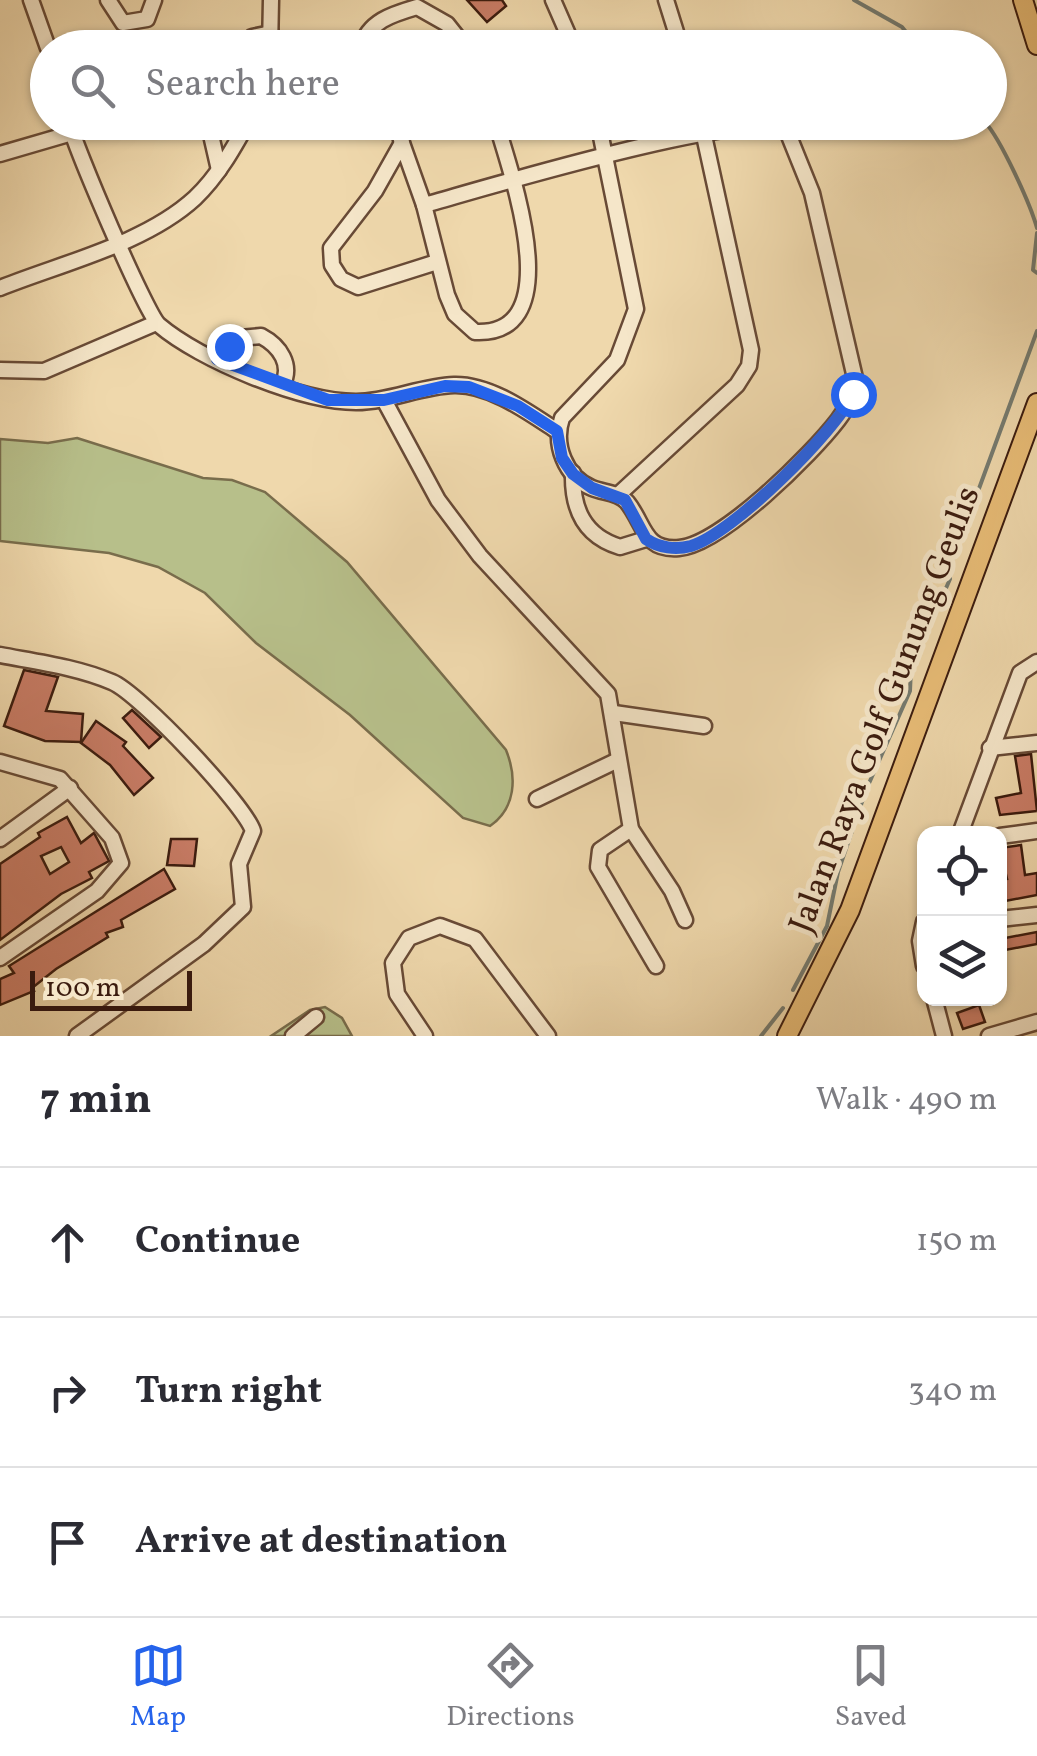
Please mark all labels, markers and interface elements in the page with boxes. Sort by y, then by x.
search box [30,30,1007,140]
icon: search [65,58,120,113]
text: Search here [145,59,340,112]
route end [207,324,253,370]
route start [831,372,877,418]
street label: Jalan Raya Golf Gunung Geulis [779,480,993,940]
map controls [917,826,1007,1006]
button: locate [917,826,1007,916]
button: layers [917,916,1007,1006]
scale bar [30,966,192,1010]
text: 100 m [45,969,120,1008]
text: 7 min [40,1072,152,1131]
text: Walk · 490 m [816,1079,997,1123]
icon: ahead [40,1215,95,1270]
text: Continue [135,1216,300,1269]
text: 150 m [916,1220,997,1264]
icon: right [40,1365,95,1420]
text: Turn right [135,1366,322,1419]
text: 340 m [908,1370,997,1414]
icon: arrive [40,1515,95,1570]
text: Arrive at destination [135,1516,508,1569]
tab: Map [130,1638,186,1737]
tab: Directions [446,1638,575,1737]
tab: Saved [835,1638,907,1737]

